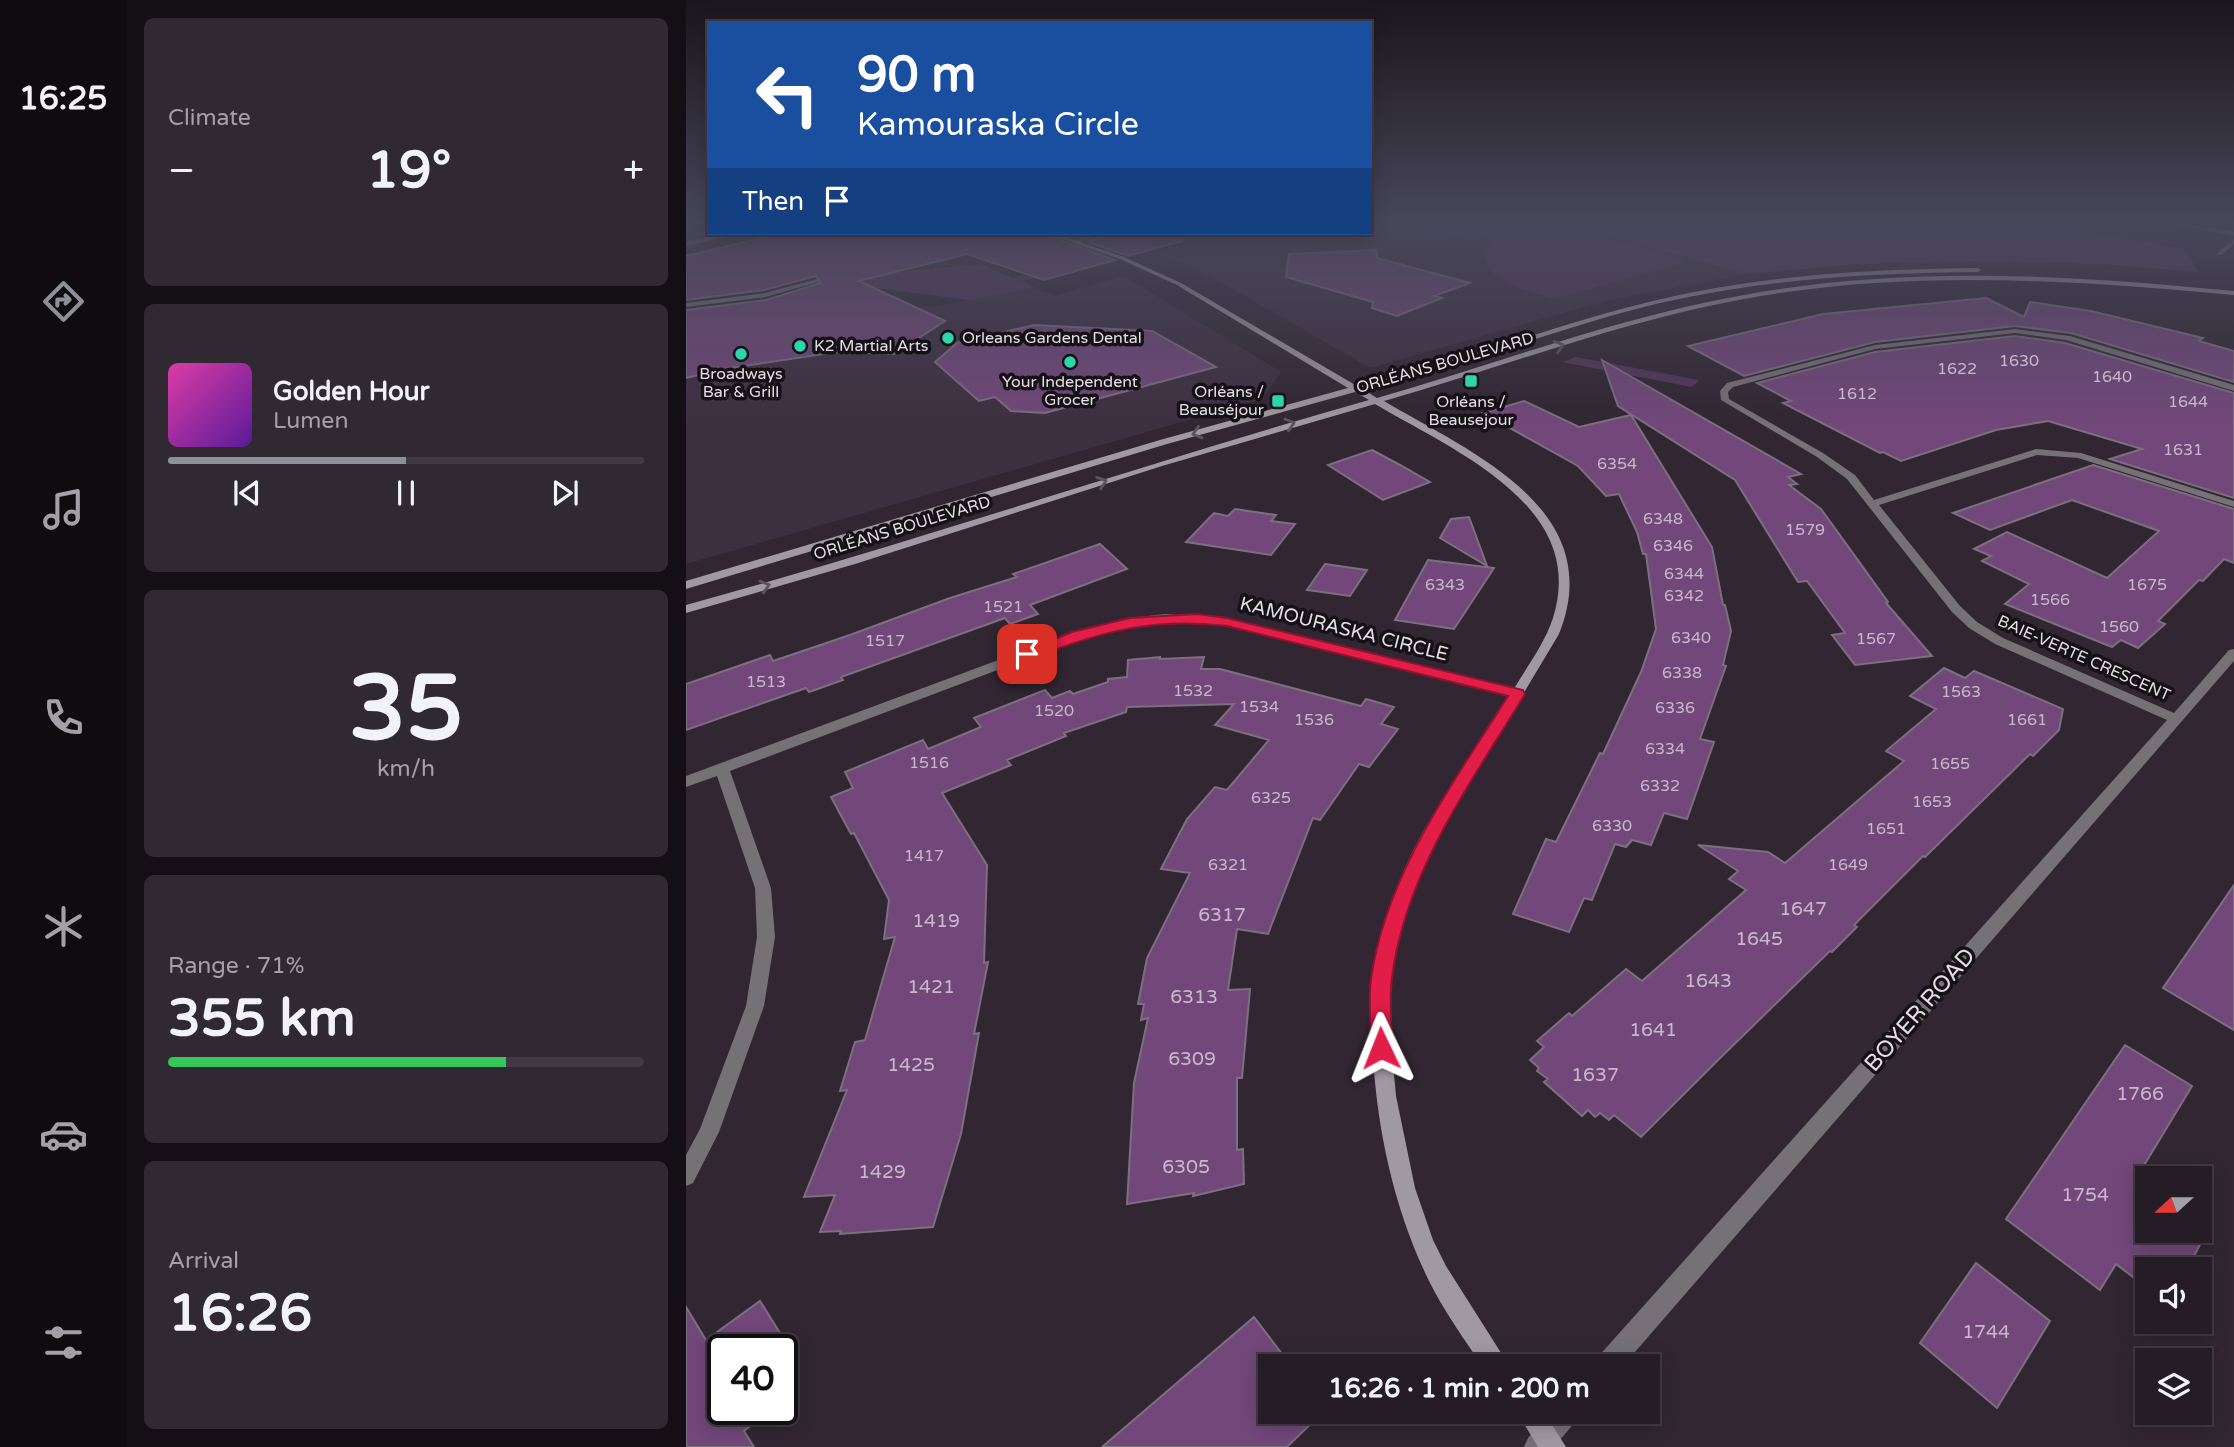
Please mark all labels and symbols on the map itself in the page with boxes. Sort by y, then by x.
place label: Orleans Gardens Dental [962,328,1142,348]
street label: ORLÉANS BOULEVARD [1354,328,1536,398]
marker: Orleans Gardens Dental [940,330,956,346]
place label: K2 Martial Arts [814,336,929,356]
marker: K2 Martial Arts [792,338,808,354]
one-way arrow [1553,339,1565,354]
marker: Broadways Bar & Grill [733,346,749,362]
house number: 1630 [1999,351,2039,371]
marker: Your Independent Grocer [1062,354,1078,370]
house number: 1622 [1937,359,1977,379]
place label: Broadways Bar & Grill [699,364,783,402]
house number: 1640 [2092,367,2132,387]
place label: Your Independent Grocer [1002,372,1138,410]
marker: Orléans / Beausejour [1463,373,1479,389]
place label: Orléans / Beauséjour [1179,382,1265,420]
house number: 1612 [1837,384,1877,404]
place label: Orléans / Beausejour [1428,392,1514,430]
house number: 1644 [2168,392,2208,412]
marker: Orléans / Beauséjour [1270,393,1286,409]
one-way arrow [1283,418,1295,433]
one-way arrow [1191,425,1203,440]
house number: 1631 [2163,440,2203,460]
house number: 6354 [1597,454,1637,474]
one-way arrow [1096,476,1108,490]
street label: ORLÉANS BOULEVARD [811,492,993,564]
house number: 6348 [1643,509,1683,529]
house number: 1579 [1785,520,1825,540]
house number: 6346 [1653,536,1693,556]
house number: 6344 [1664,564,1704,584]
house number: 6343 [1425,575,1465,595]
house number: 1675 [2127,575,2167,595]
one-way arrow [758,580,770,595]
house number: 6342 [1664,586,1704,606]
house number: 1566 [2030,590,2070,610]
street label: KAMOURASKA CIRCLE [1238,592,1450,666]
house number: 1521 [983,597,1023,617]
street label: BAIE-VERTE CRESCENT [1994,611,2174,705]
house number: 1560 [2099,617,2139,637]
pin [997,624,1057,684]
house number: 6340 [1671,628,1711,648]
house number: 1567 [1856,629,1896,649]
house number: 1517 [865,631,905,651]
house number: 6338 [1662,663,1702,683]
house number: 1513 [746,672,786,692]
house number: 1532 [1173,681,1213,701]
house number: 1563 [1941,682,1981,702]
house number: 1534 [1239,697,1279,717]
house number: 6336 [1655,698,1695,718]
house number: 1520 [1034,701,1074,721]
house number: 1536 [1294,710,1334,730]
house number: 1661 [2007,710,2047,730]
house number: 6334 [1645,739,1685,759]
house number: 1516 [909,753,949,773]
house number: 1655 [1930,754,1970,774]
house number: 6332 [1640,776,1680,796]
house number: 6325 [1251,788,1291,808]
house number: 1653 [1912,792,1952,812]
house number: 6330 [1592,816,1632,836]
house number: 1651 [1866,819,1906,839]
house number: 1417 [904,846,944,866]
house number: 6321 [1208,855,1248,875]
house number: 1649 [1828,855,1868,875]
house number: 1647 [1779,898,1827,920]
house number: 6317 [1198,904,1246,926]
house number: 1419 [912,910,960,932]
house number: 1645 [1735,928,1783,950]
street label: BOYER ROAD [1859,942,1981,1078]
house number: 1643 [1684,970,1732,992]
house number: 1421 [907,976,955,998]
house number: 6313 [1170,986,1218,1008]
position arrow [1344,1011,1418,1085]
house number: 1641 [1629,1019,1677,1041]
house number: 6309 [1168,1048,1216,1070]
house number: 1425 [887,1054,935,1076]
house number: 1637 [1571,1064,1619,1086]
house number: 1766 [2116,1083,2164,1105]
house number: 6305 [1162,1156,1210,1178]
house number: 1429 [858,1161,906,1183]
north arrow [2135,1166,2212,1242]
house number: 1754 [2061,1184,2109,1206]
house number: 1744 [1962,1321,2010,1343]
speed limit sign: 40 [707,1334,798,1425]

